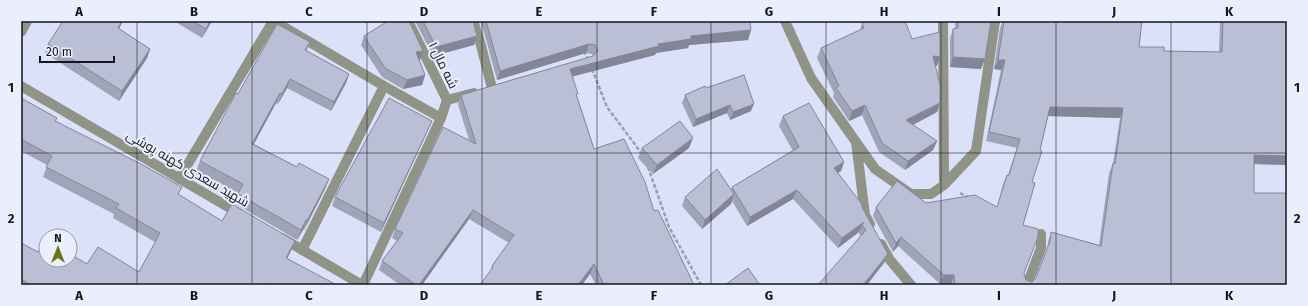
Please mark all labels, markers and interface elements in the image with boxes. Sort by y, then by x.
text: A [74,4,83,19]
text: B [190,4,198,19]
text: C [305,4,313,19]
text: D [420,4,429,19]
text: E [536,4,543,19]
text: F [651,4,658,19]
text: G [765,4,773,19]
text: H [880,4,888,19]
text: I [997,4,1001,19]
text: J [1111,4,1116,19]
text: K [1225,4,1234,19]
scale bar [40,38,114,64]
street label: شه مال ۱ [425,39,461,91]
text: 20 m [46,45,72,59]
text: 1 [8,80,14,95]
text: 1 [1294,80,1300,95]
street label: شهید سعدی کهنه پوشی [123,127,252,211]
text: 2 [8,211,15,226]
text: 2 [1294,211,1301,226]
north arrow [38,228,78,268]
text: N [54,232,62,245]
text: A [74,288,83,303]
text: B [190,288,198,303]
text: C [305,288,313,303]
text: D [420,288,429,303]
text: E [536,288,543,303]
text: F [651,288,658,303]
text: G [765,288,773,303]
text: H [880,288,888,303]
text: I [997,288,1001,303]
text: J [1111,288,1116,303]
text: K [1225,288,1234,303]

